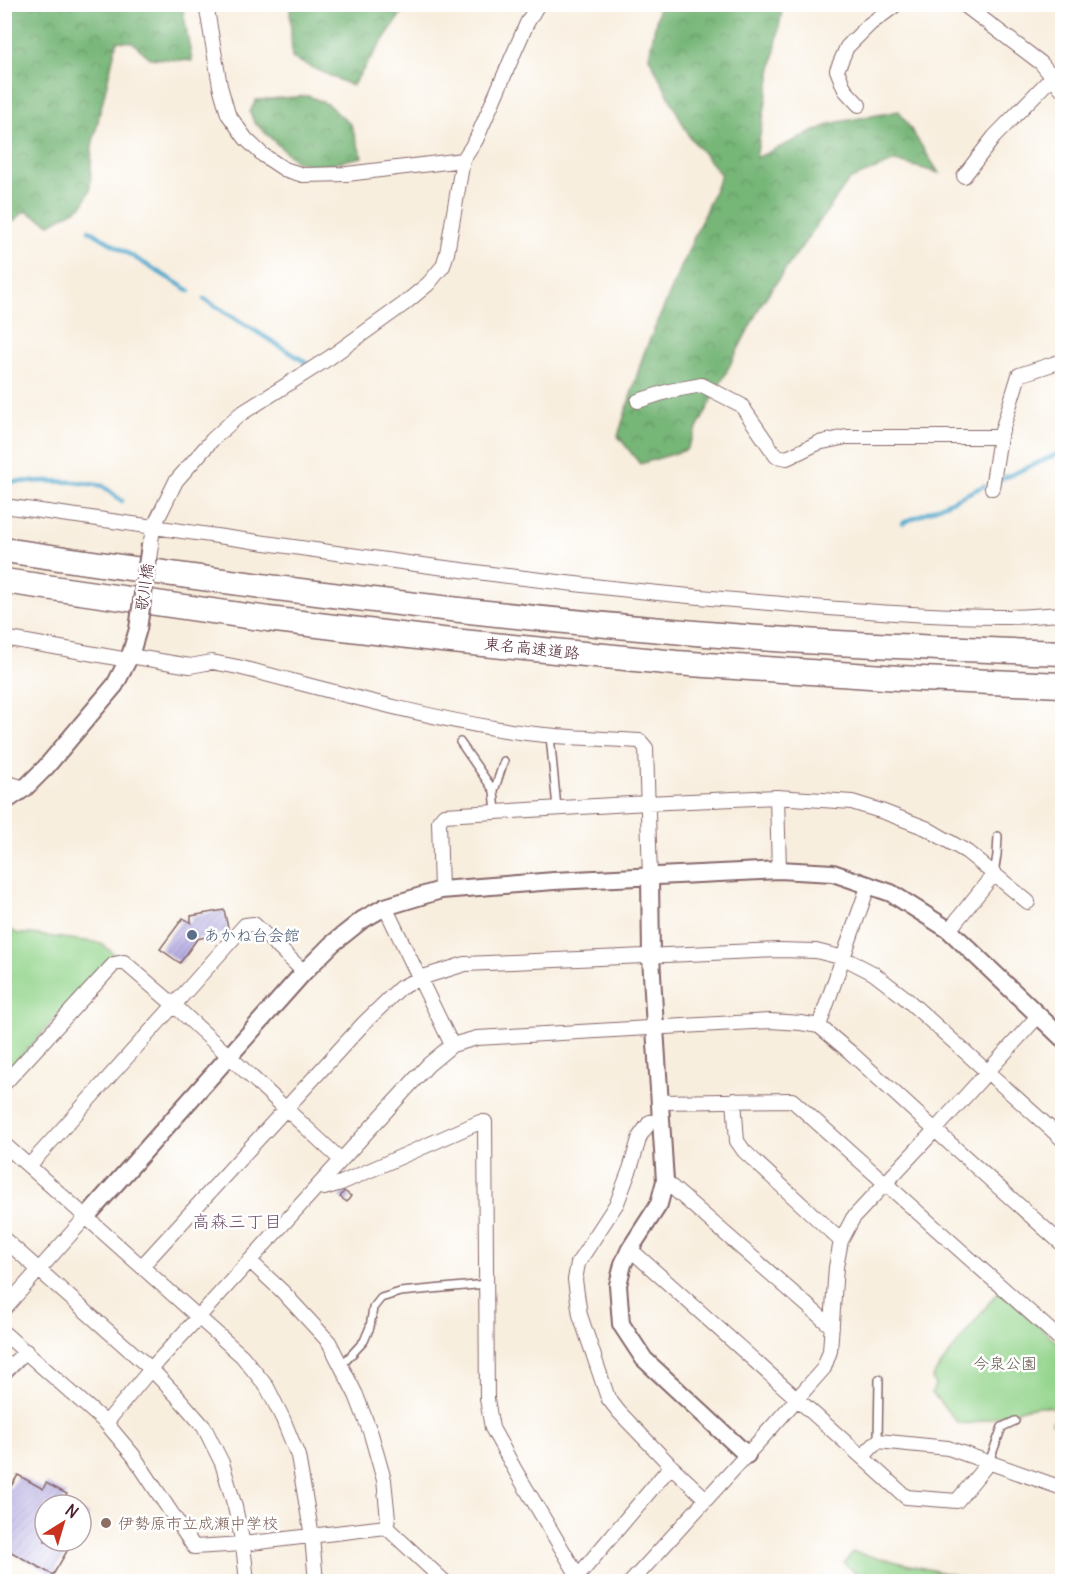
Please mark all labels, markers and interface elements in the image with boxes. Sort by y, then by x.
street label: 歌川橋 [131,562,157,612]
street label: 東名高速道路 [483,633,581,663]
place label: あかね台会館 [204,925,300,945]
marker: あかね台会館 [185,928,199,942]
district label: 高森三丁目 [192,1210,282,1233]
park label: 今泉公園 [973,1353,1037,1373]
north arrow [33,1493,93,1553]
text: N [62,1500,82,1522]
place label: 伊勢原市立成瀬中学校 [118,1513,278,1533]
marker: 伊勢原市立成瀬中学校 [99,1516,113,1530]

